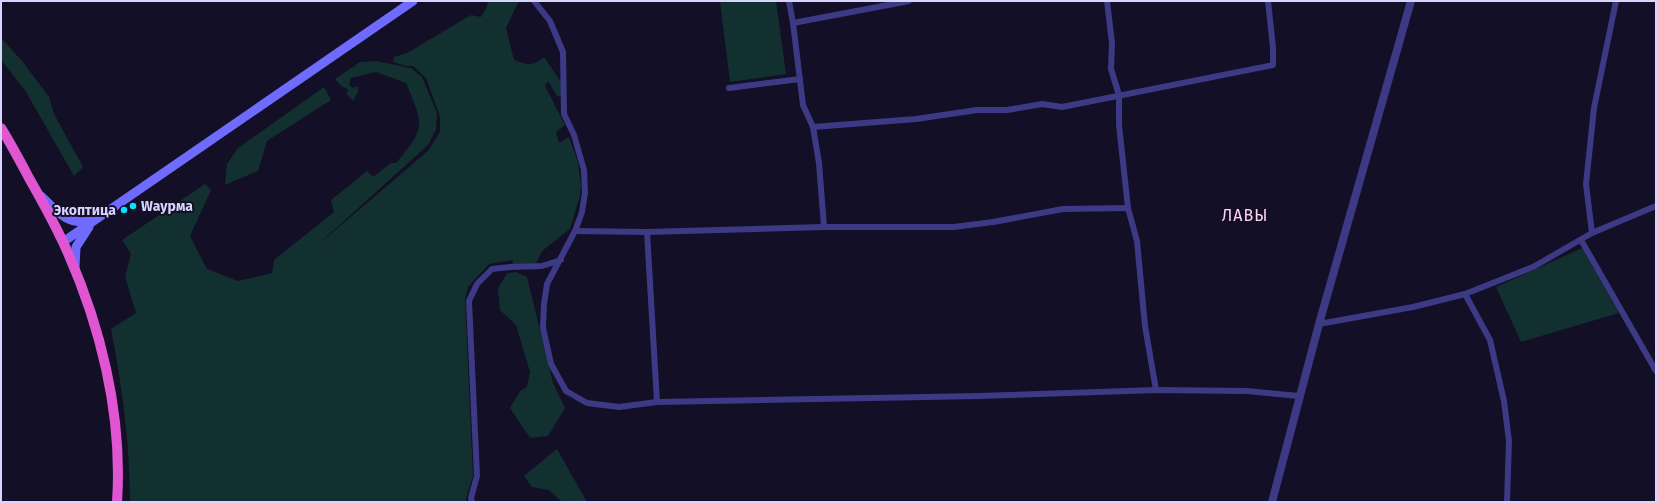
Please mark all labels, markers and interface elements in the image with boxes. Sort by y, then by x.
place label: Wаурма [141,198,193,215]
marker: Wаурма [128,201,138,211]
place label: Экоптица [54,202,116,219]
marker: Экоптица [119,205,129,215]
district label: ЛАВЫ [1222,206,1268,225]

